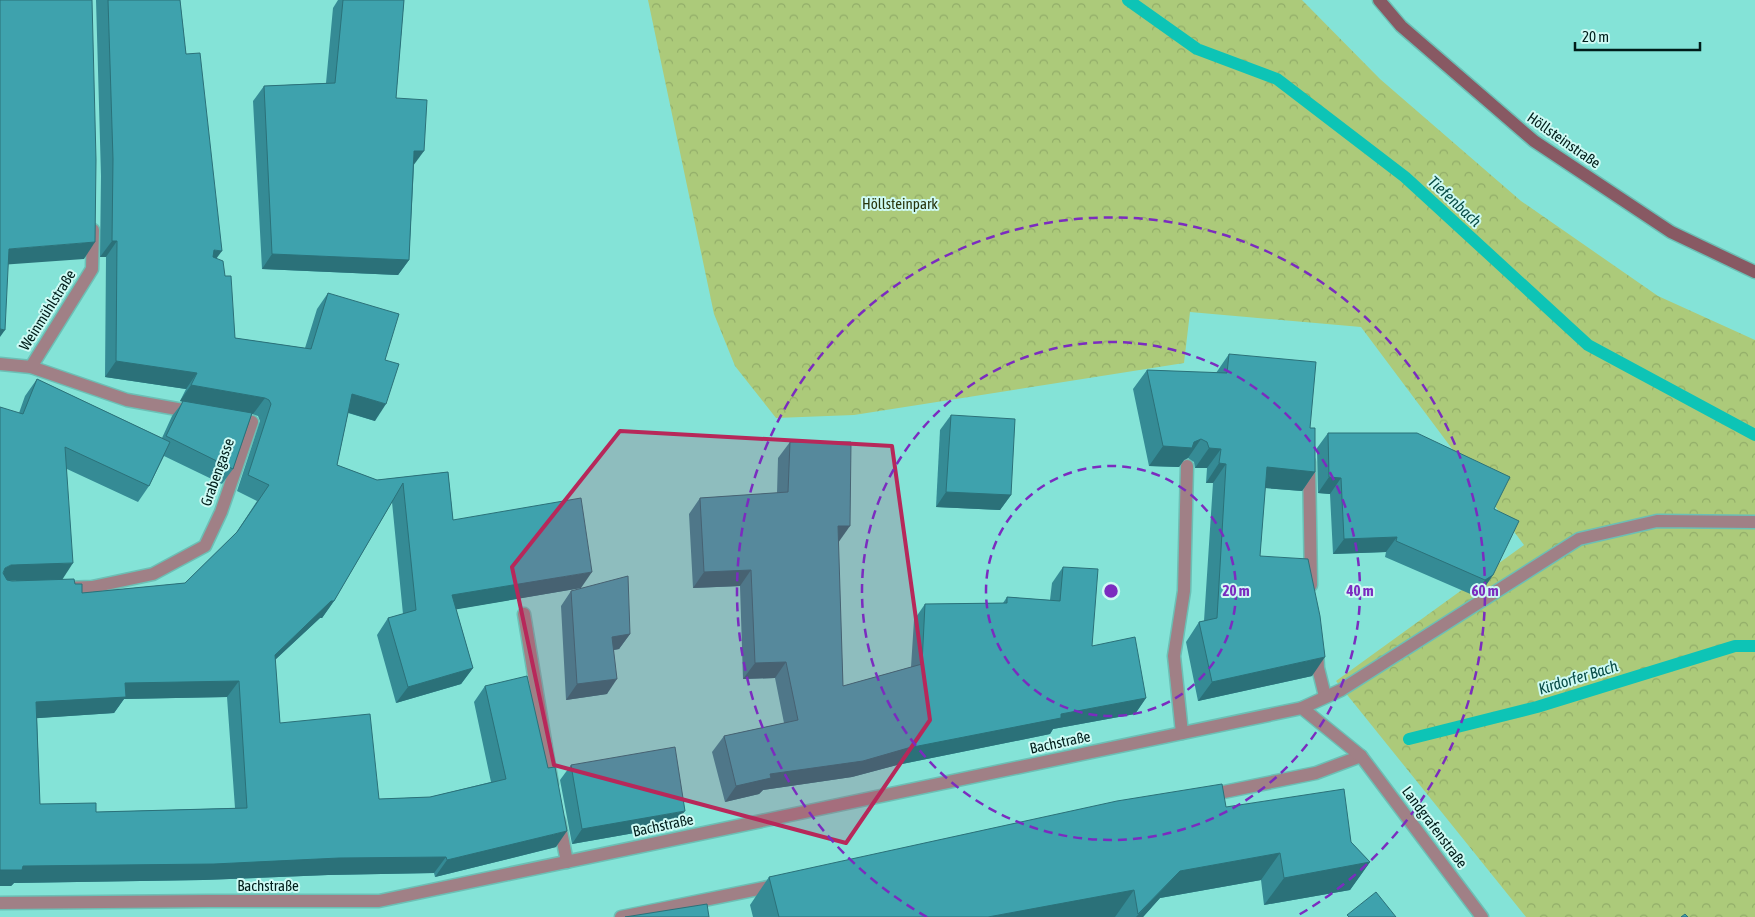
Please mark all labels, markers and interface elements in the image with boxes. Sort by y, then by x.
scale bar [1575,20,1700,52]
text: 20 m [1582,28,1609,45]
street label: Höllsteinstraße [1524,109,1604,172]
water label: Tiefenbach [1425,172,1485,230]
park label: Höllsteinpark [862,195,938,212]
street label: Weinmühlstraße [15,266,79,353]
street label: Grabengasse [197,436,237,508]
centre of rings [1102,582,1120,600]
text: 20 m [1223,582,1250,599]
text: 40 m [1346,582,1374,599]
text: 60 m [1472,582,1499,599]
water label: Kirdorfer Bach [1536,656,1620,698]
street label: Bachstraße [1028,727,1092,757]
street label: Landgrafenstraße [1399,783,1471,871]
street label: Bachstraße [631,810,695,840]
street label: Bachstraße [237,877,299,894]

